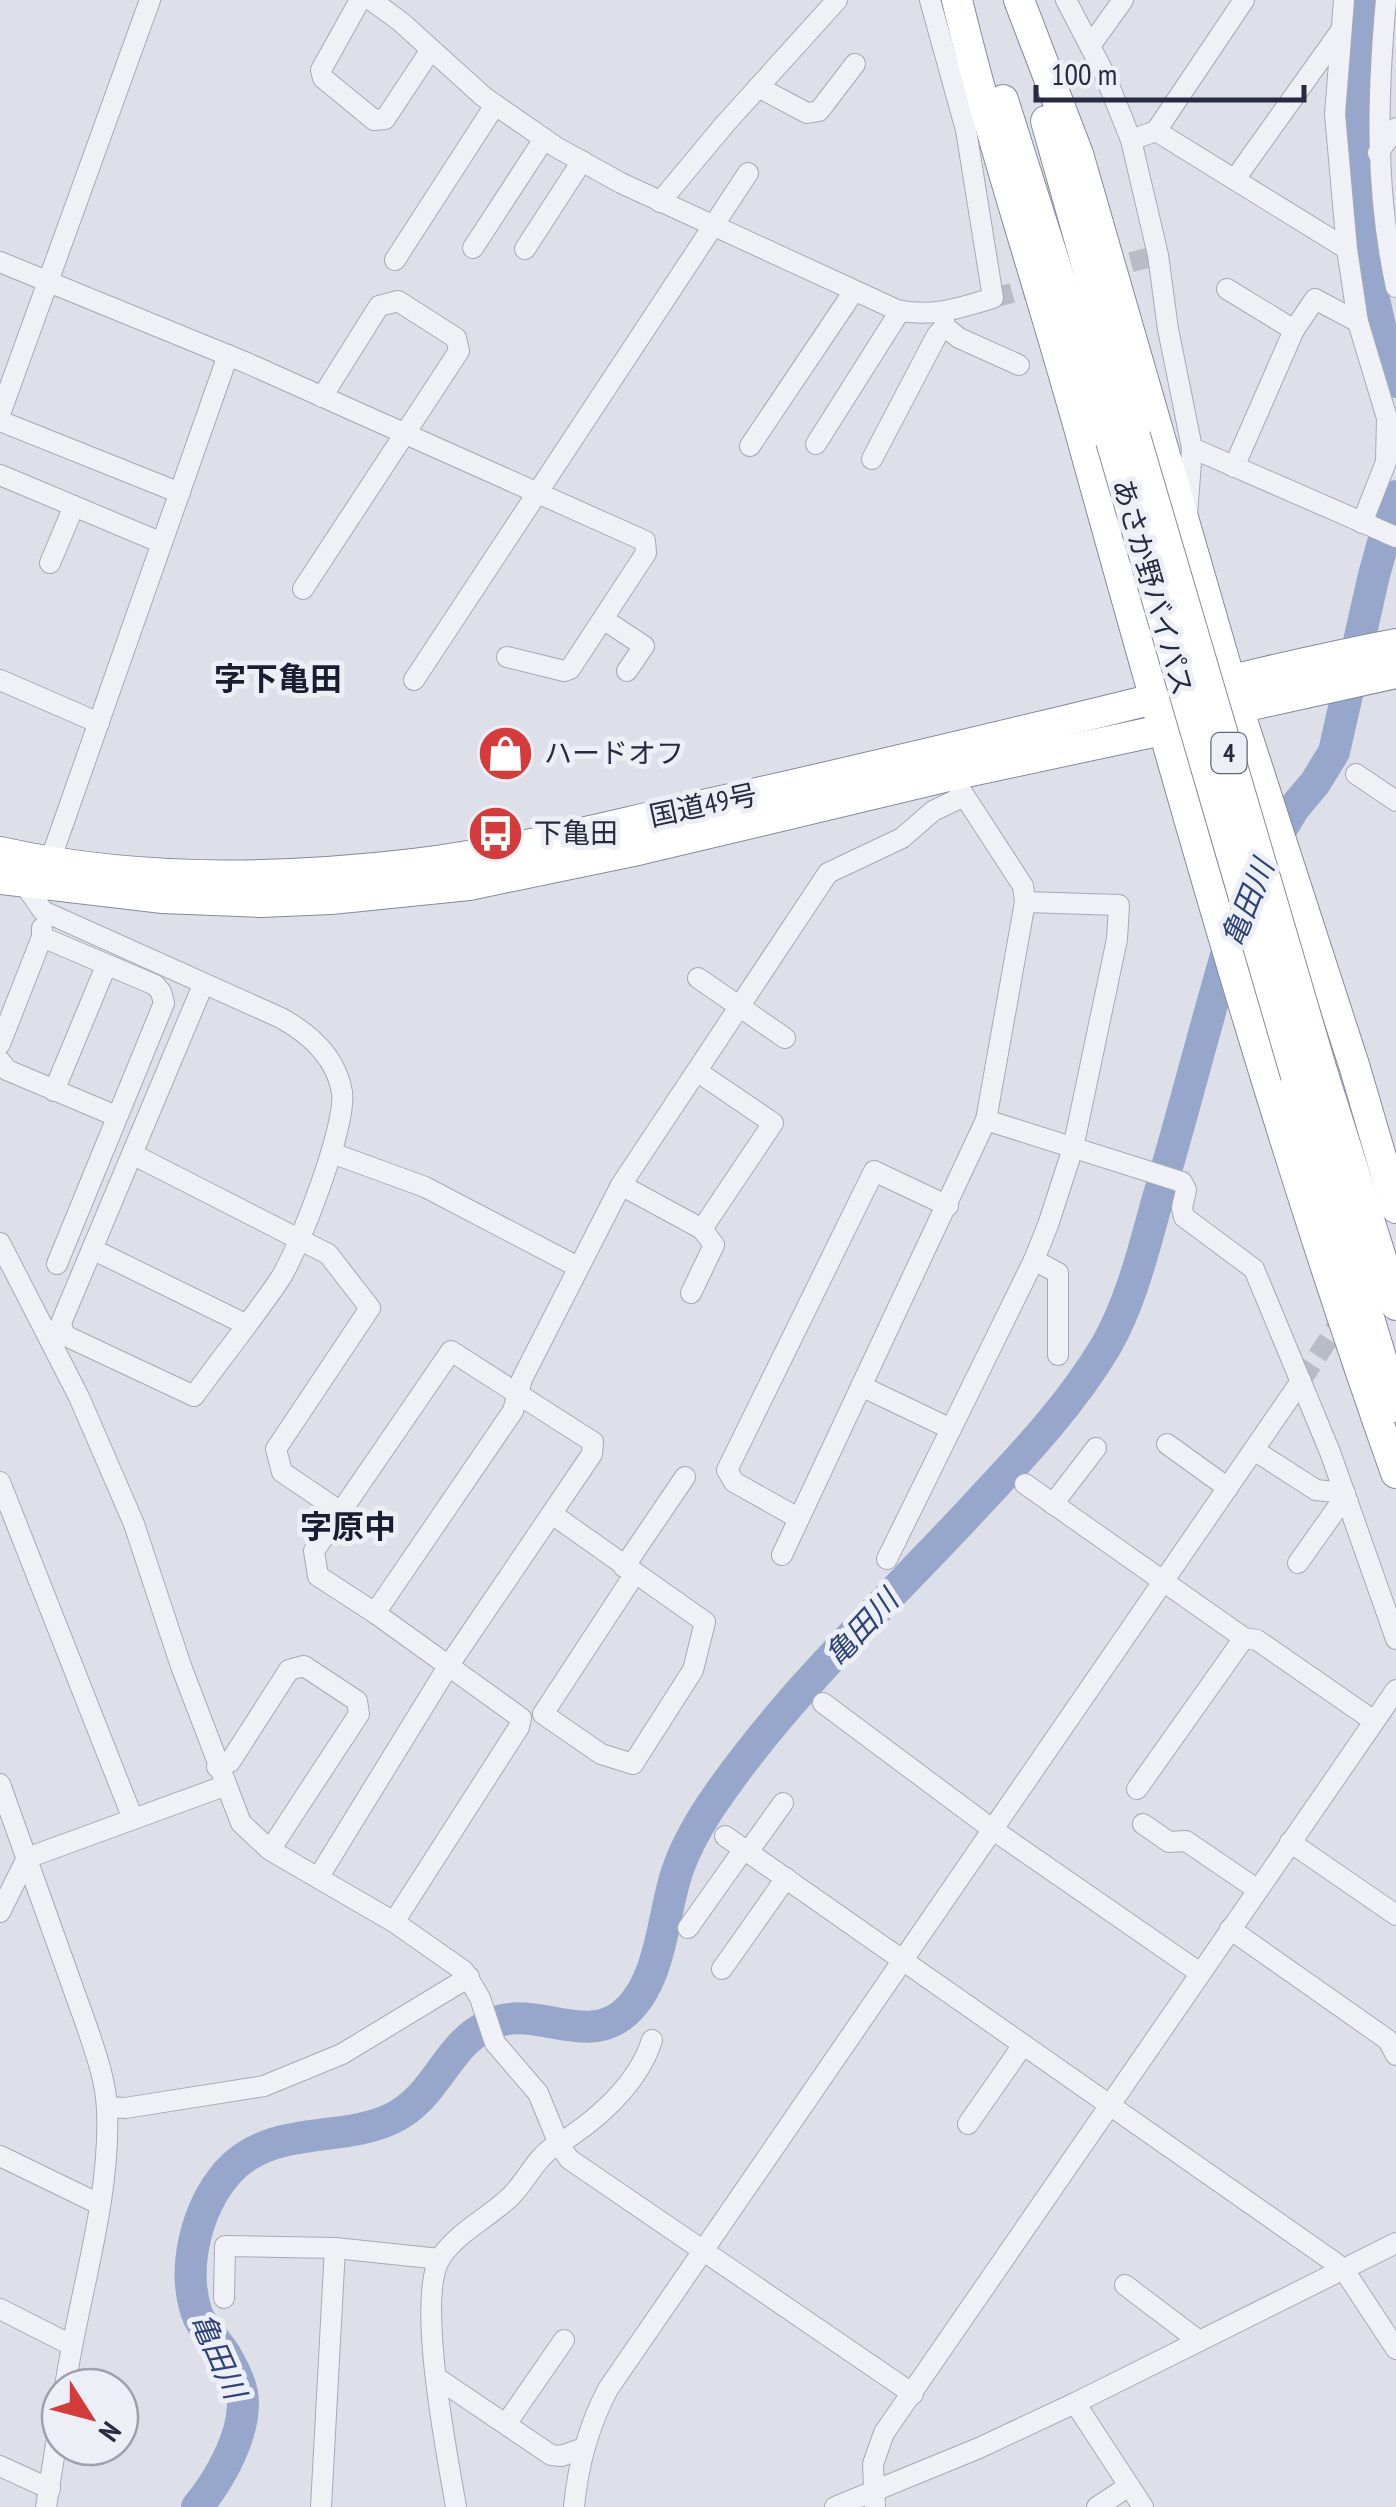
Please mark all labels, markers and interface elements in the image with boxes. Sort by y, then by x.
scale bar [1036,40,1304,102]
text: 100 m [1051,54,1117,93]
street label: あさか野バイパス [1105,474,1202,699]
district label: 字下亀田 [214,657,342,699]
shop icon: ハードオフ [475,723,535,783]
road number: 4 [1212,733,1246,773]
place label: ハードオフ [544,734,684,771]
street label: 国道49号 [646,775,760,834]
bus stop icon: 下亀田 [465,803,525,863]
place label: 下亀田 [534,814,618,851]
water label: 亀田川 [1212,851,1283,951]
district label: 字原中 [300,1505,396,1547]
water label: 亀田川 [816,1579,908,1673]
water label: 亀田川 [183,2306,257,2407]
north arrow [40,2367,140,2467]
text: N [91,2415,130,2449]

